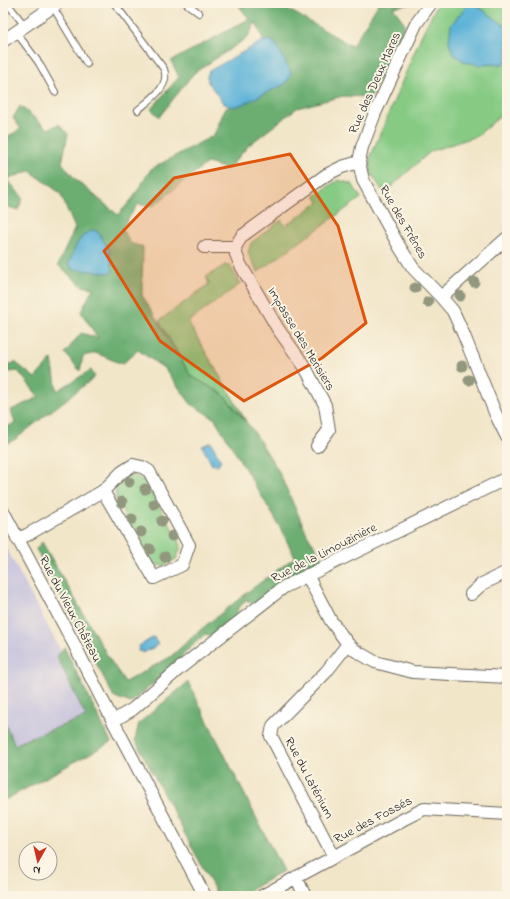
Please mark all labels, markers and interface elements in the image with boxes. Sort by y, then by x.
street label: Rue des Deux Mares [344,29,406,137]
street label: Rue des Frênes [374,181,432,263]
street label: Impasse des Merisiers [262,284,340,395]
street label: Rue de la Limouzinière [268,518,380,588]
street label: Rue du Vieux Château [34,552,106,666]
street label: Rue du Laténium [280,734,338,822]
street label: Rue des Fossés [330,791,416,849]
north arrow [18,841,58,881]
text: N [32,861,42,878]

